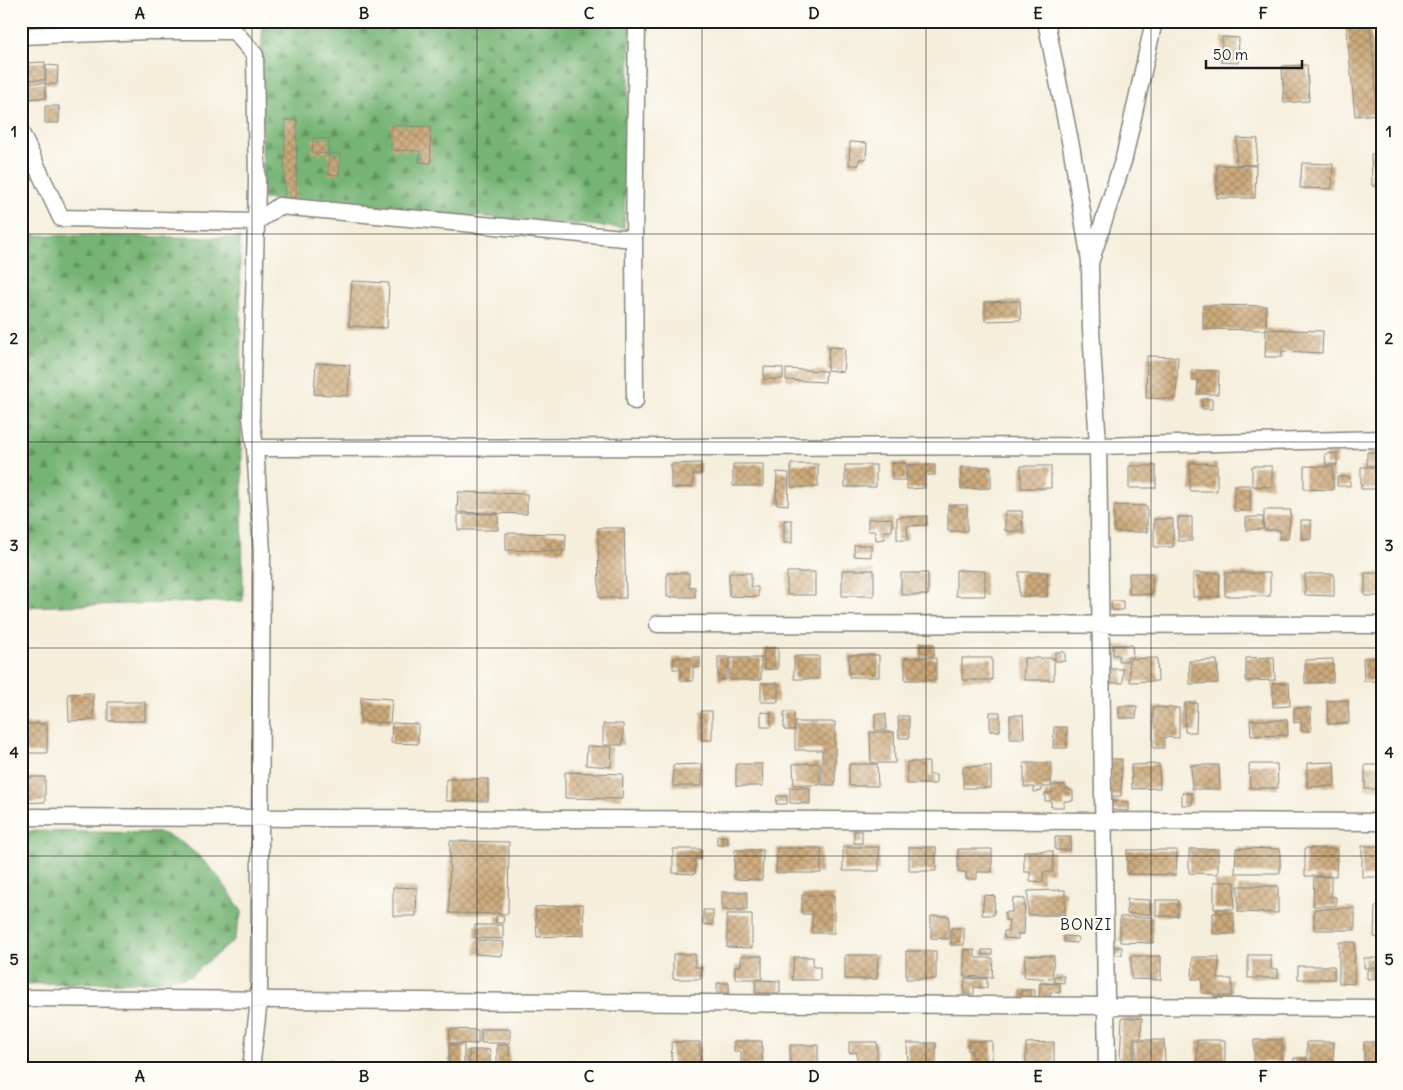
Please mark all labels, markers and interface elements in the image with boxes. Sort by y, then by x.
text: A [135,3,145,23]
text: B [359,3,370,23]
text: C [584,3,595,23]
text: D [808,3,820,23]
text: E [1033,3,1043,23]
text: F [1258,3,1268,23]
scale bar [1206,38,1302,70]
text: 50 m [1213,45,1248,64]
text: 1 [11,121,17,141]
text: 1 [1386,121,1392,141]
text: 2 [10,328,19,348]
text: 2 [1385,328,1394,348]
text: 3 [9,535,19,555]
text: 3 [1384,535,1394,555]
text: 4 [9,742,19,762]
text: 4 [1384,742,1394,762]
district label: BONZI [1060,915,1112,934]
text: 5 [9,949,19,969]
text: 5 [1384,949,1394,969]
text: A [135,1066,145,1086]
text: B [359,1066,370,1086]
text: C [584,1066,595,1086]
text: D [808,1066,820,1086]
text: E [1033,1066,1043,1086]
text: F [1258,1066,1268,1086]

